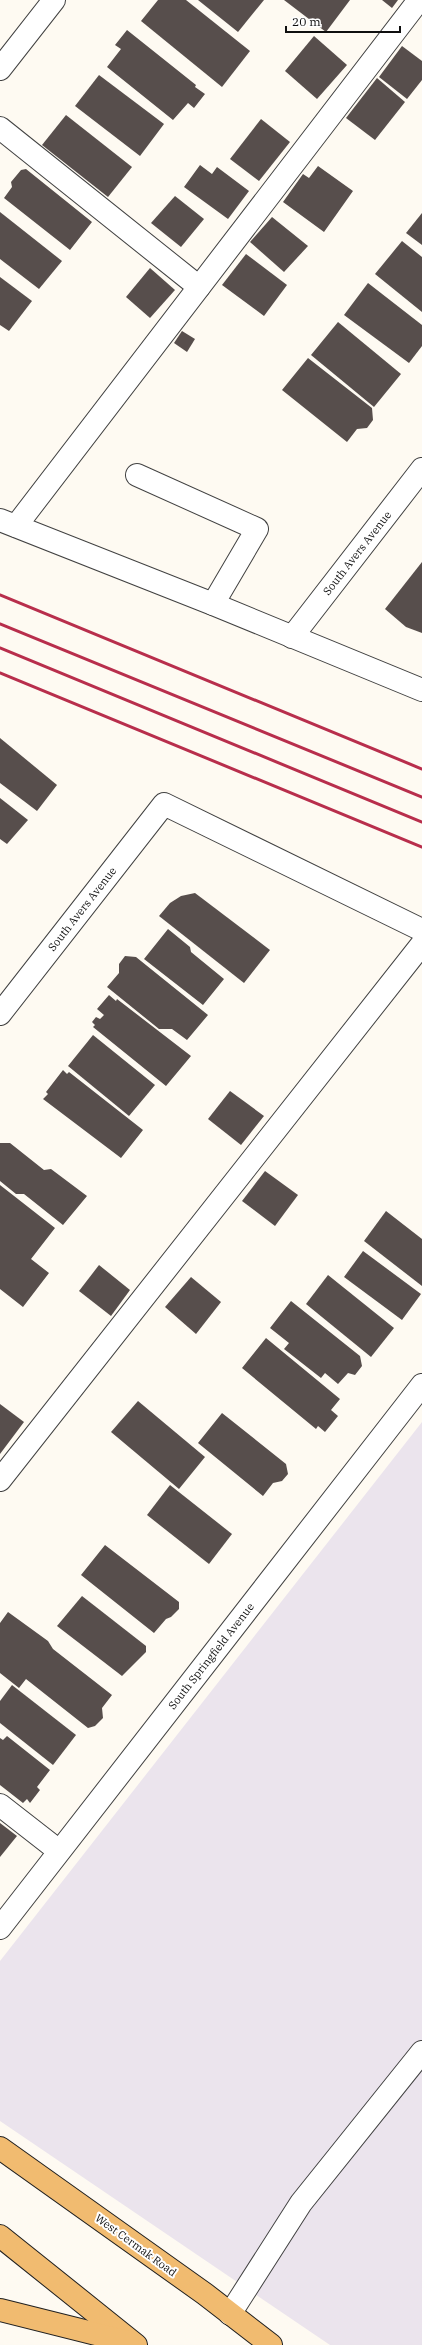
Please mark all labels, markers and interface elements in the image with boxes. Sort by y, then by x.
scale bar [286,8,400,34]
text: 20 m [292,14,321,29]
street label: South Avers Avenue [320,508,394,598]
street label: South Avers Avenue [45,864,119,954]
street label: South Springfield Avenue [165,1600,257,1712]
street label: West Cermak Road [93,2211,180,2279]

